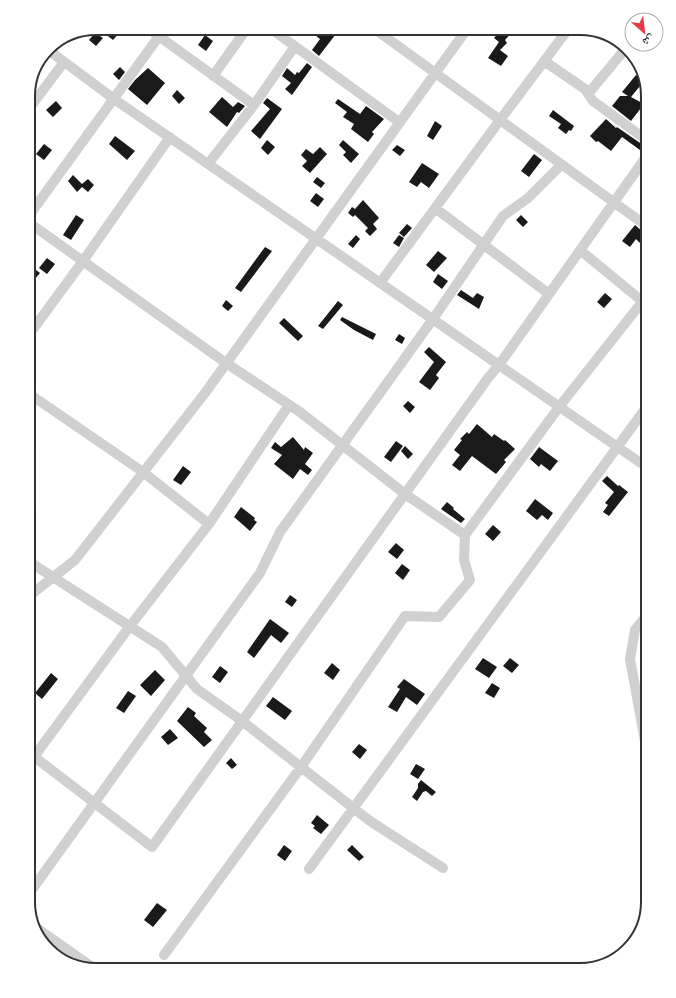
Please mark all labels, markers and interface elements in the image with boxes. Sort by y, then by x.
north arrow [624,12,664,52]
text: ش [639,31,657,49]

